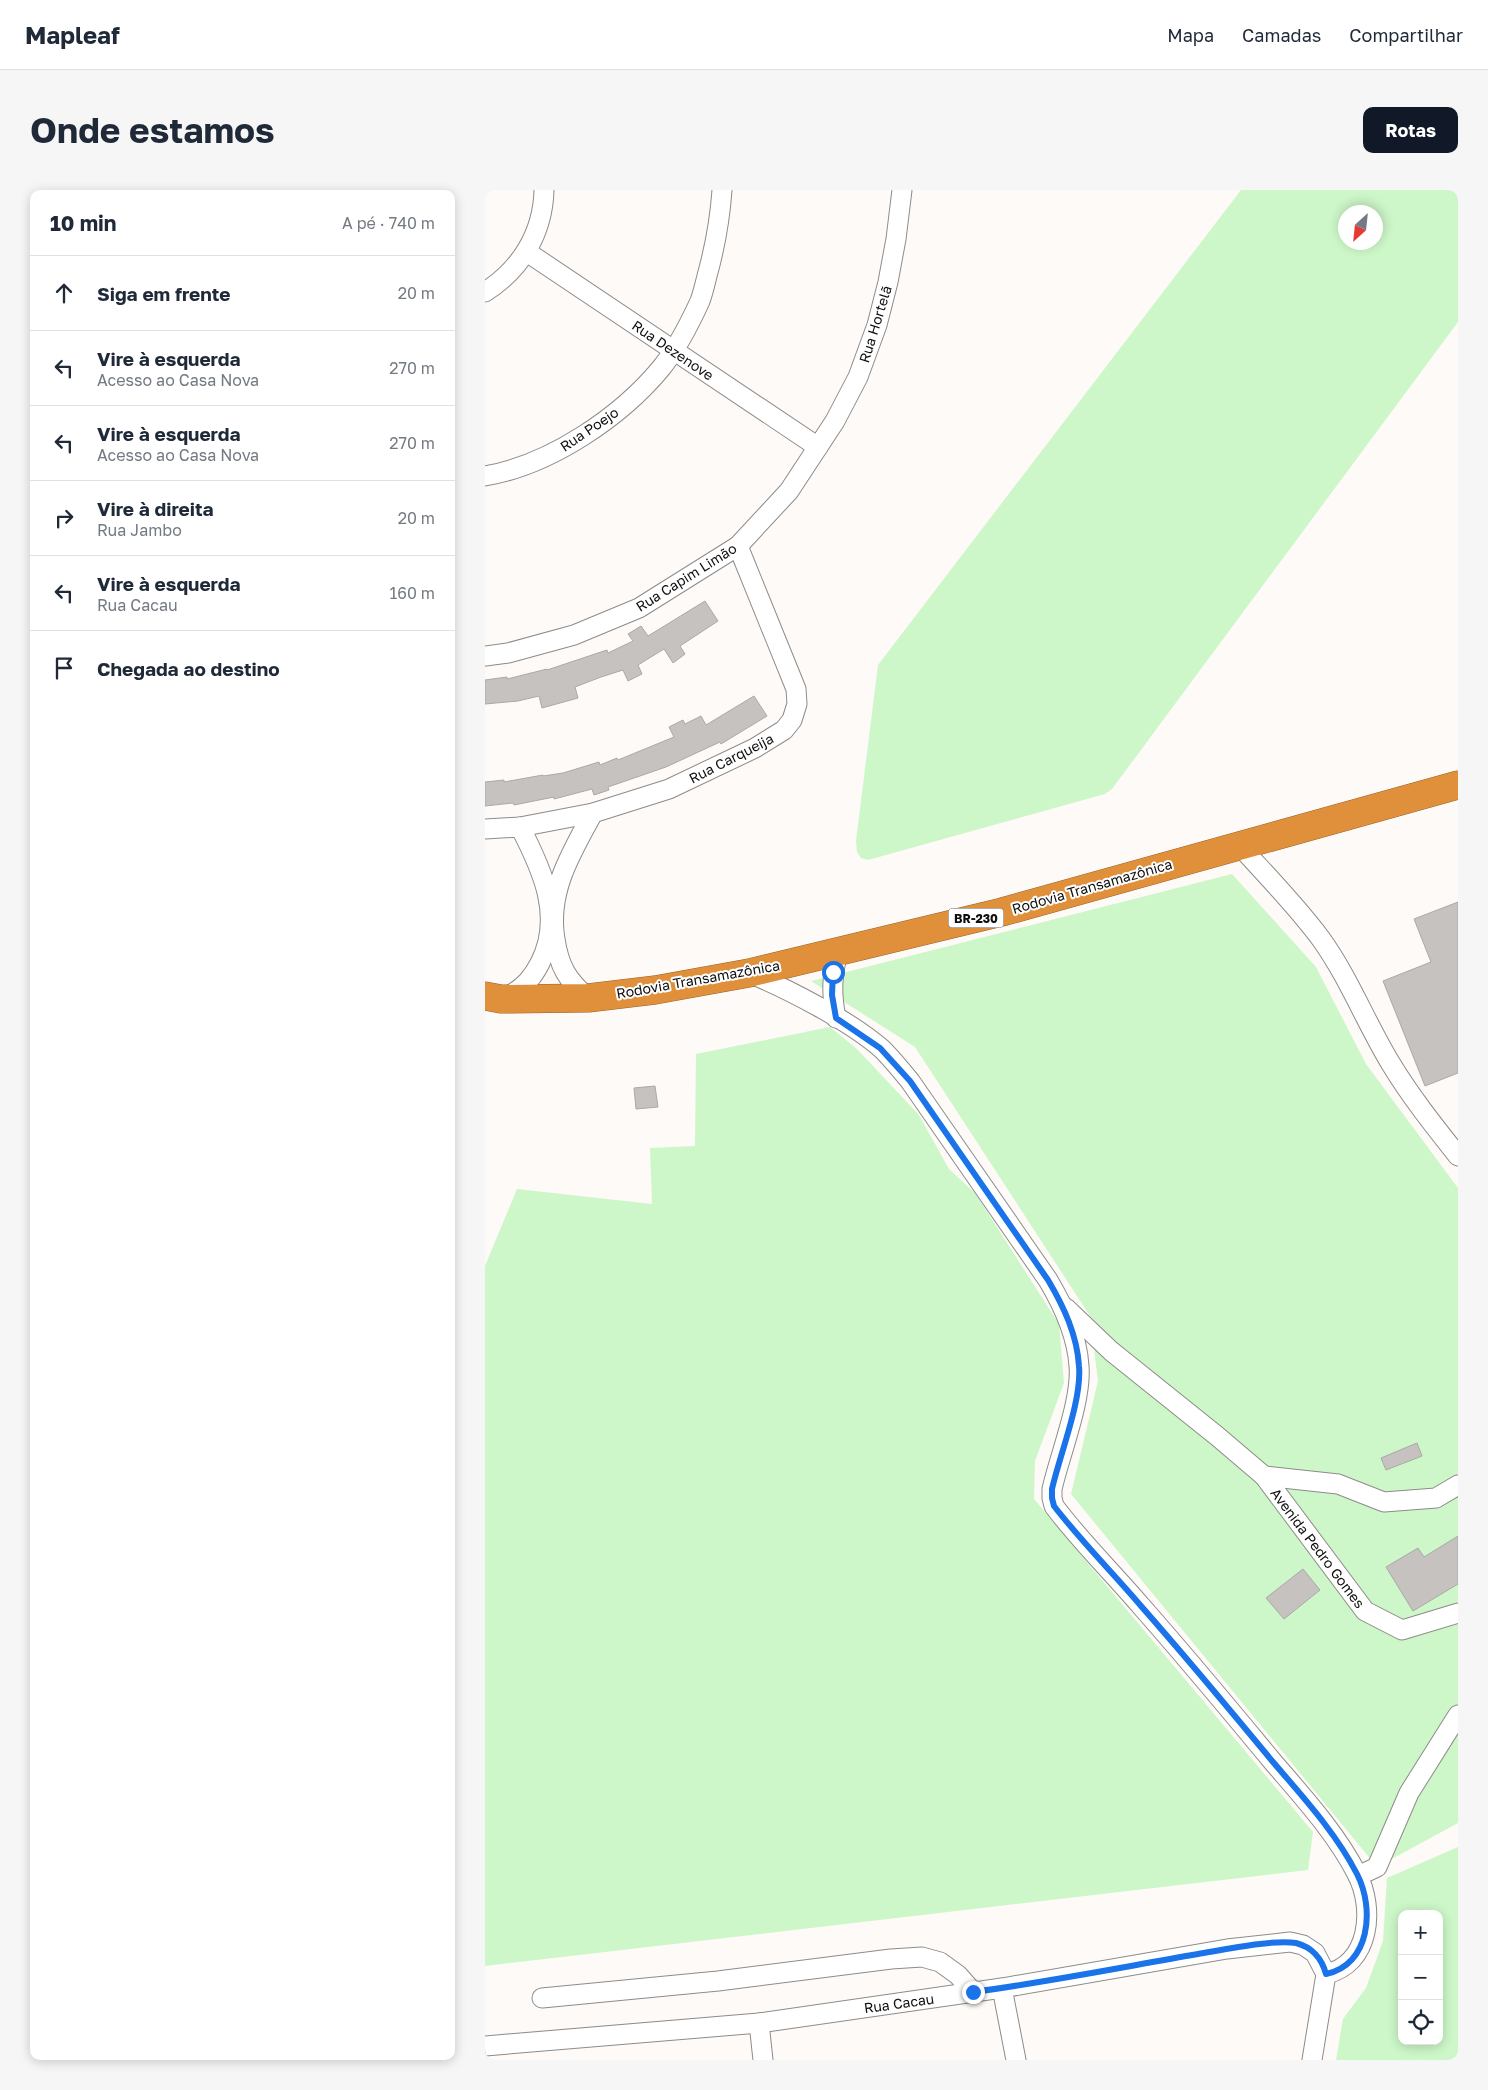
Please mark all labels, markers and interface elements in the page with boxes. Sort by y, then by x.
text: Mapleaf [25,20,120,49]
text: Mapa [1167,24,1214,46]
text: Camadas [1242,24,1321,46]
text: Compartilhar [1349,24,1463,46]
button: Rotas [1363,107,1458,153]
text: Onde estamos [30,109,275,151]
north arrow [1338,205,1383,250]
text: 10 min [50,210,117,236]
text: A pé · 740 m [342,213,435,233]
icon: ahead [50,279,78,307]
text: Siga em frente [97,282,231,305]
text: 20 m [398,283,435,303]
street label: Rua Hortelã [855,283,895,365]
street label: Rua Dezenove [629,316,717,384]
text: Vire à esquerda [97,347,240,370]
icon: left [50,354,78,382]
text: 270 m [389,358,435,378]
text: Acesso ao Casa Nova [97,370,259,390]
street label: Rua Poejo [557,403,621,455]
text: Vire à esquerda [97,422,240,445]
icon: left [50,429,78,457]
text: 270 m [389,433,435,453]
text: Acesso ao Casa Nova [97,445,259,465]
text: Vire à direita [97,497,214,520]
icon: right [50,504,78,532]
text: 20 m [398,508,435,528]
text: Rua Jambo [97,520,182,540]
street label: Rua Capim Limão [633,539,739,615]
text: Vire à esquerda [97,572,240,595]
icon: left [50,579,78,607]
text: 160 m [389,583,435,603]
text: Rua Cacau [97,595,178,615]
icon: arrive [50,654,78,682]
text: Chegada ao destino [97,657,280,680]
street label: Rua Carqueija [686,729,776,787]
street label: Rodovia Transamazônica [1010,855,1174,917]
road number: BR-230 [949,908,1003,928]
street label: Rodovia Transamazônica [615,956,781,1002]
route start [822,961,845,984]
street label: Avenida Pedro Gomes [1267,1485,1369,1611]
map controls [1398,1910,1443,2045]
button: + [1398,1910,1443,1955]
button: − [1398,1955,1443,2000]
route end [962,1981,985,2004]
street label: Rua Cacau [863,1990,935,2016]
button: locate [1398,2000,1443,2045]

